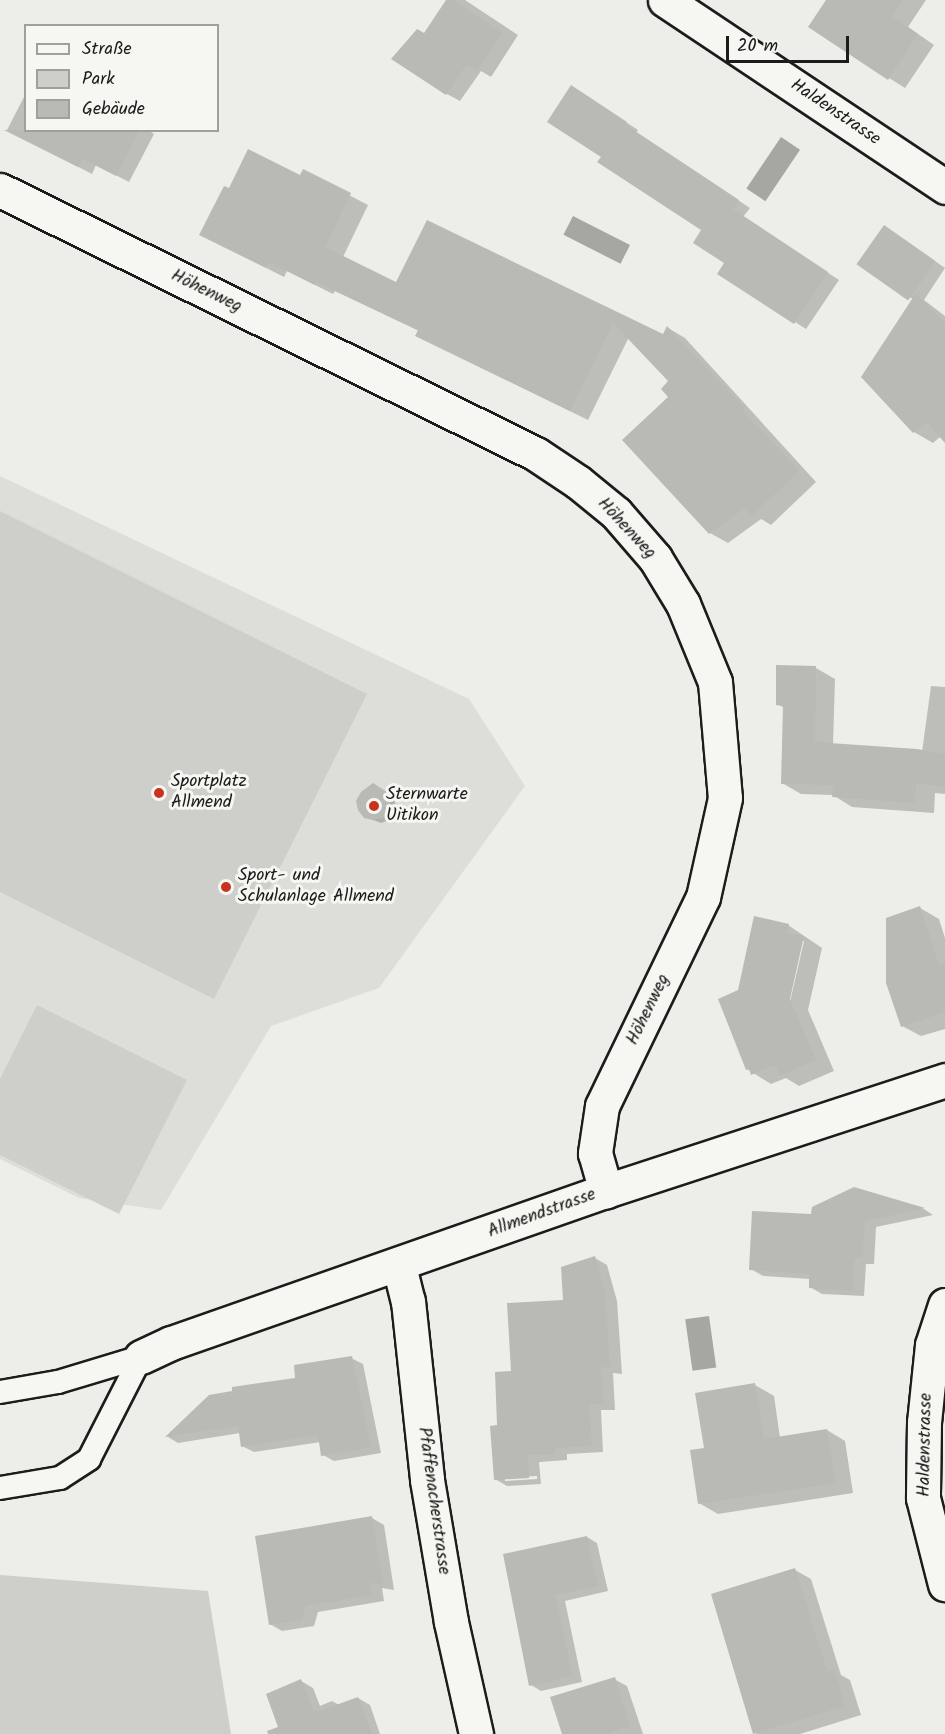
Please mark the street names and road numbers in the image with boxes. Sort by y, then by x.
street label: Haldenstrasse [786,75,884,151]
street label: Höhenweg [167,266,245,318]
street label: Höhenweg [592,494,660,564]
street label: Höhenweg [623,971,675,1049]
street label: Allmendstrasse [485,1184,599,1244]
street label: Haldenstrasse [914,1393,938,1497]
street label: Pfaffenacherstrasse [412,1426,454,1576]

